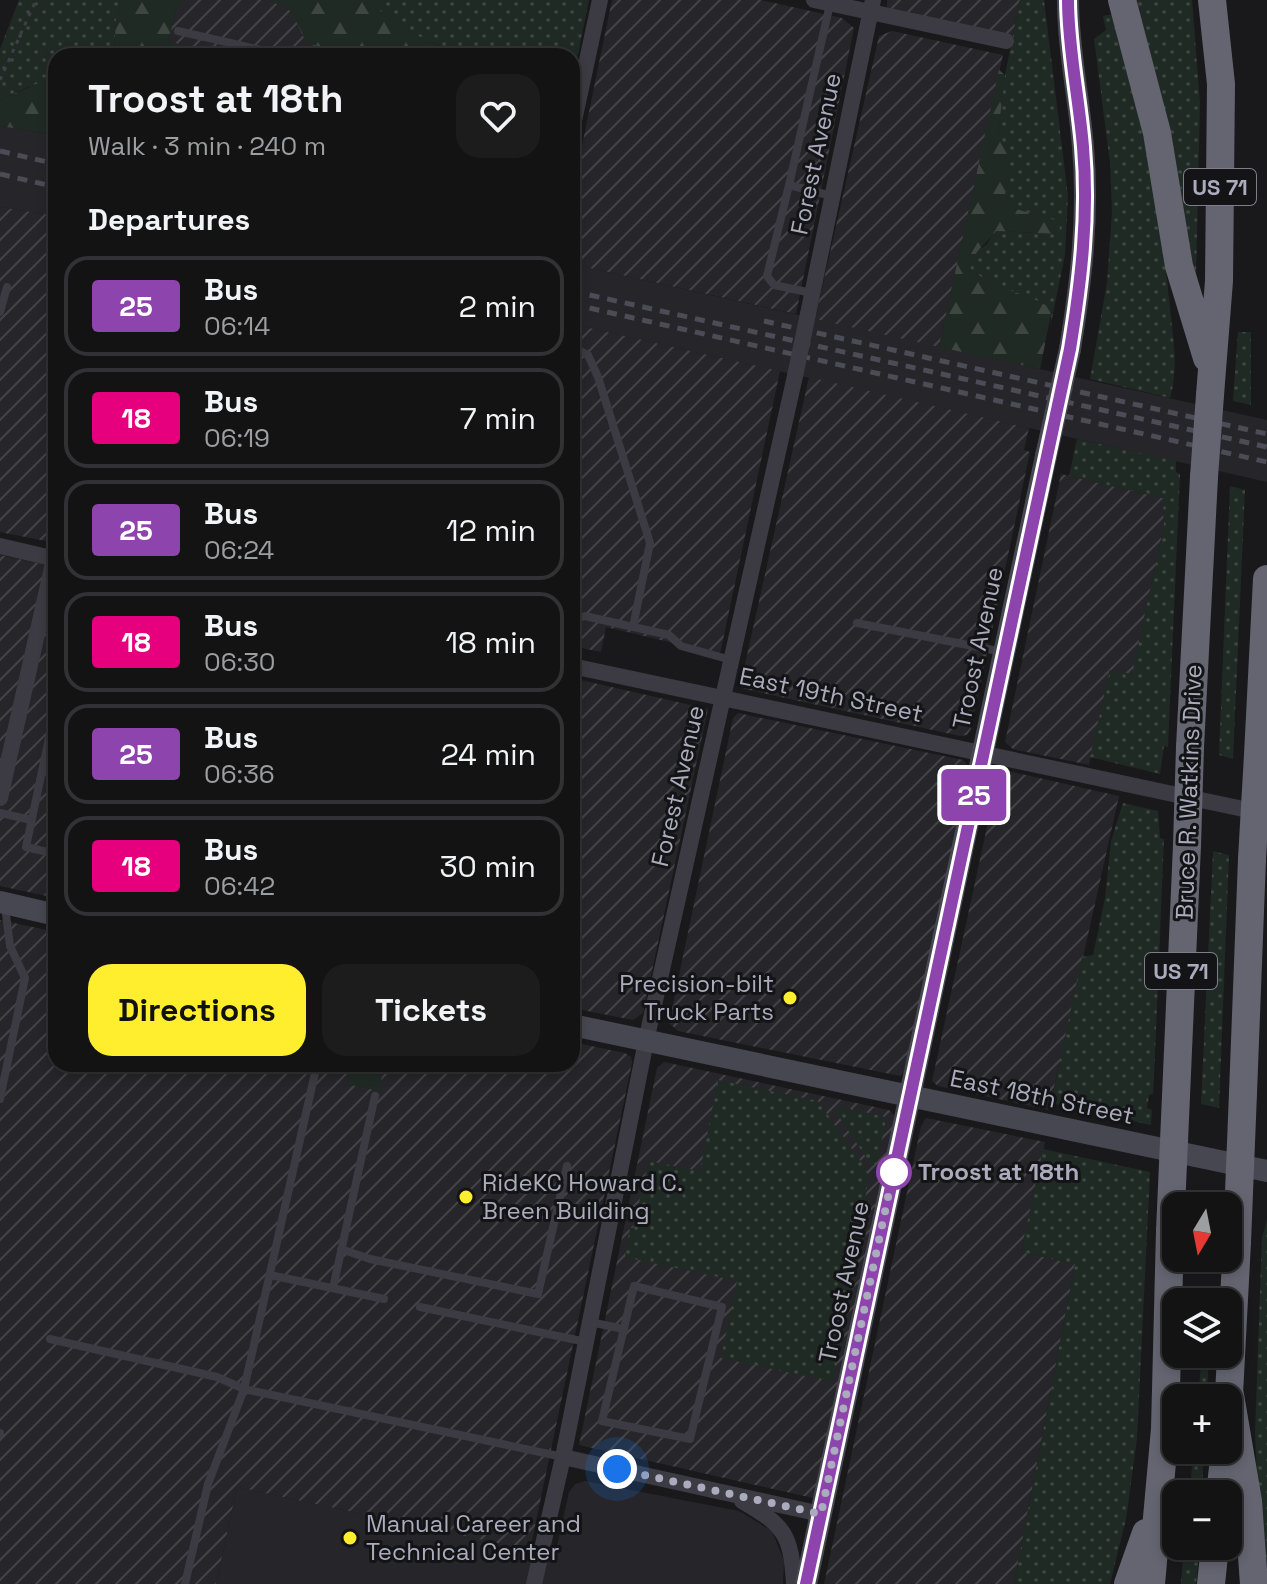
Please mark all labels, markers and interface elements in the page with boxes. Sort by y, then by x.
street label: Forest Avenue [783,70,848,238]
button: heart [456,74,540,158]
text: Troost at 18th [88,75,343,123]
text: Walk · 3 min · 240 m [88,129,326,163]
road number: US 71 [1184,169,1256,205]
text: Departures [88,200,250,239]
text: Bus [204,270,258,309]
text: 2 min [459,287,536,326]
text: 25 [119,288,153,324]
text: 06:14 [204,309,270,343]
text: Bus [204,382,258,421]
text: 7 min [460,399,536,438]
text: 18 [121,400,151,436]
text: 06:19 [204,421,270,455]
text: Bus [204,494,258,533]
text: 12 min [446,511,536,550]
text: 25 [119,512,153,548]
text: 06:24 [204,533,274,567]
street label: Troost Avenue [945,564,1010,732]
text: Bus [204,606,258,645]
text: 18 min [446,623,536,662]
text: 18 [121,624,151,660]
text: 06:30 [204,645,276,679]
street label: East 19th Street [737,660,926,729]
street label: Bruce R. Watkins Drive [1169,664,1208,920]
street label: Forest Avenue [644,702,711,870]
text: Bus [204,718,258,757]
text: 24 min [441,735,536,774]
text: 25 [119,736,153,772]
text: 06:36 [204,757,275,791]
line badge: 25 [938,769,1010,821]
text: 25 [957,777,991,813]
text: Bus [204,830,258,869]
text: 30 min [439,847,536,886]
text: 18 [121,848,151,884]
text: 06:42 [204,869,275,903]
road number: US 71 [1145,953,1217,989]
button: Directions [88,964,306,1056]
button: Tickets [322,964,540,1056]
place label: Precision-bilt Truck Parts [619,968,774,1027]
marker: Precision-bilt Truck Parts [781,989,799,1007]
street label: East 18th Street [947,1062,1137,1131]
marker: Troost at 18th [877,1155,911,1189]
place label: Troost at 18th [918,1156,1079,1187]
place label: RideKC Howard C. Breen Building [482,1167,683,1226]
marker: RideKC Howard C. Breen Building [457,1188,475,1206]
north arrow [1162,1192,1242,1272]
map controls [1162,1192,1242,1560]
street label: Troost Avenue [811,1198,876,1366]
button: layers [1162,1288,1242,1368]
button: + [1162,1384,1242,1464]
your location [597,1449,637,1489]
button: − [1162,1480,1242,1560]
place label: Manual Career and Technical Center [366,1508,581,1567]
marker: Manual Career and Technical Center [341,1529,359,1547]

